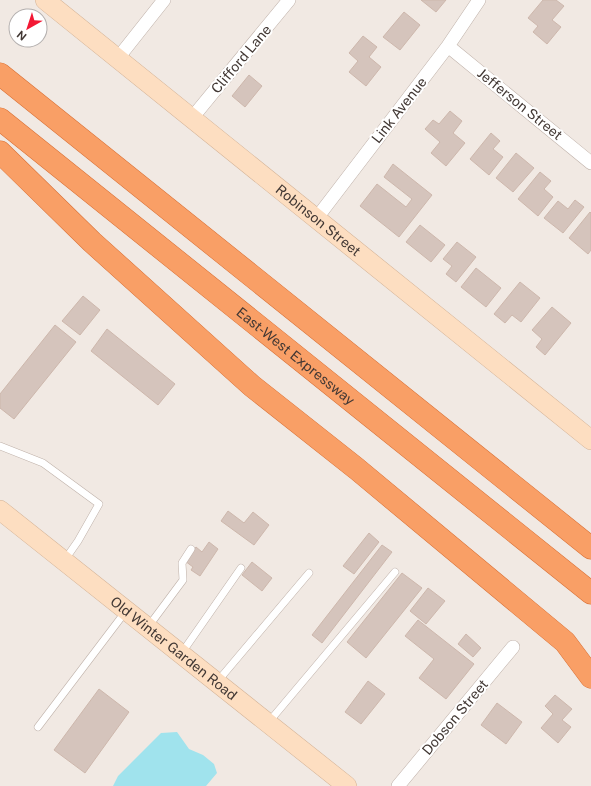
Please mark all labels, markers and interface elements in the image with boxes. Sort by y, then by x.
north arrow [8,8,48,48]
street label: Clifford Lane [208,21,274,97]
text: N [15,28,29,43]
street label: Jefferson Street [474,65,566,143]
street label: Link Avenue [368,74,430,146]
street label: Robinson Street [273,181,364,259]
street label: East-West Expressway [233,304,358,409]
street label: Old Winter Garden Road [107,593,240,703]
street label: Dobson Street [419,676,491,758]

